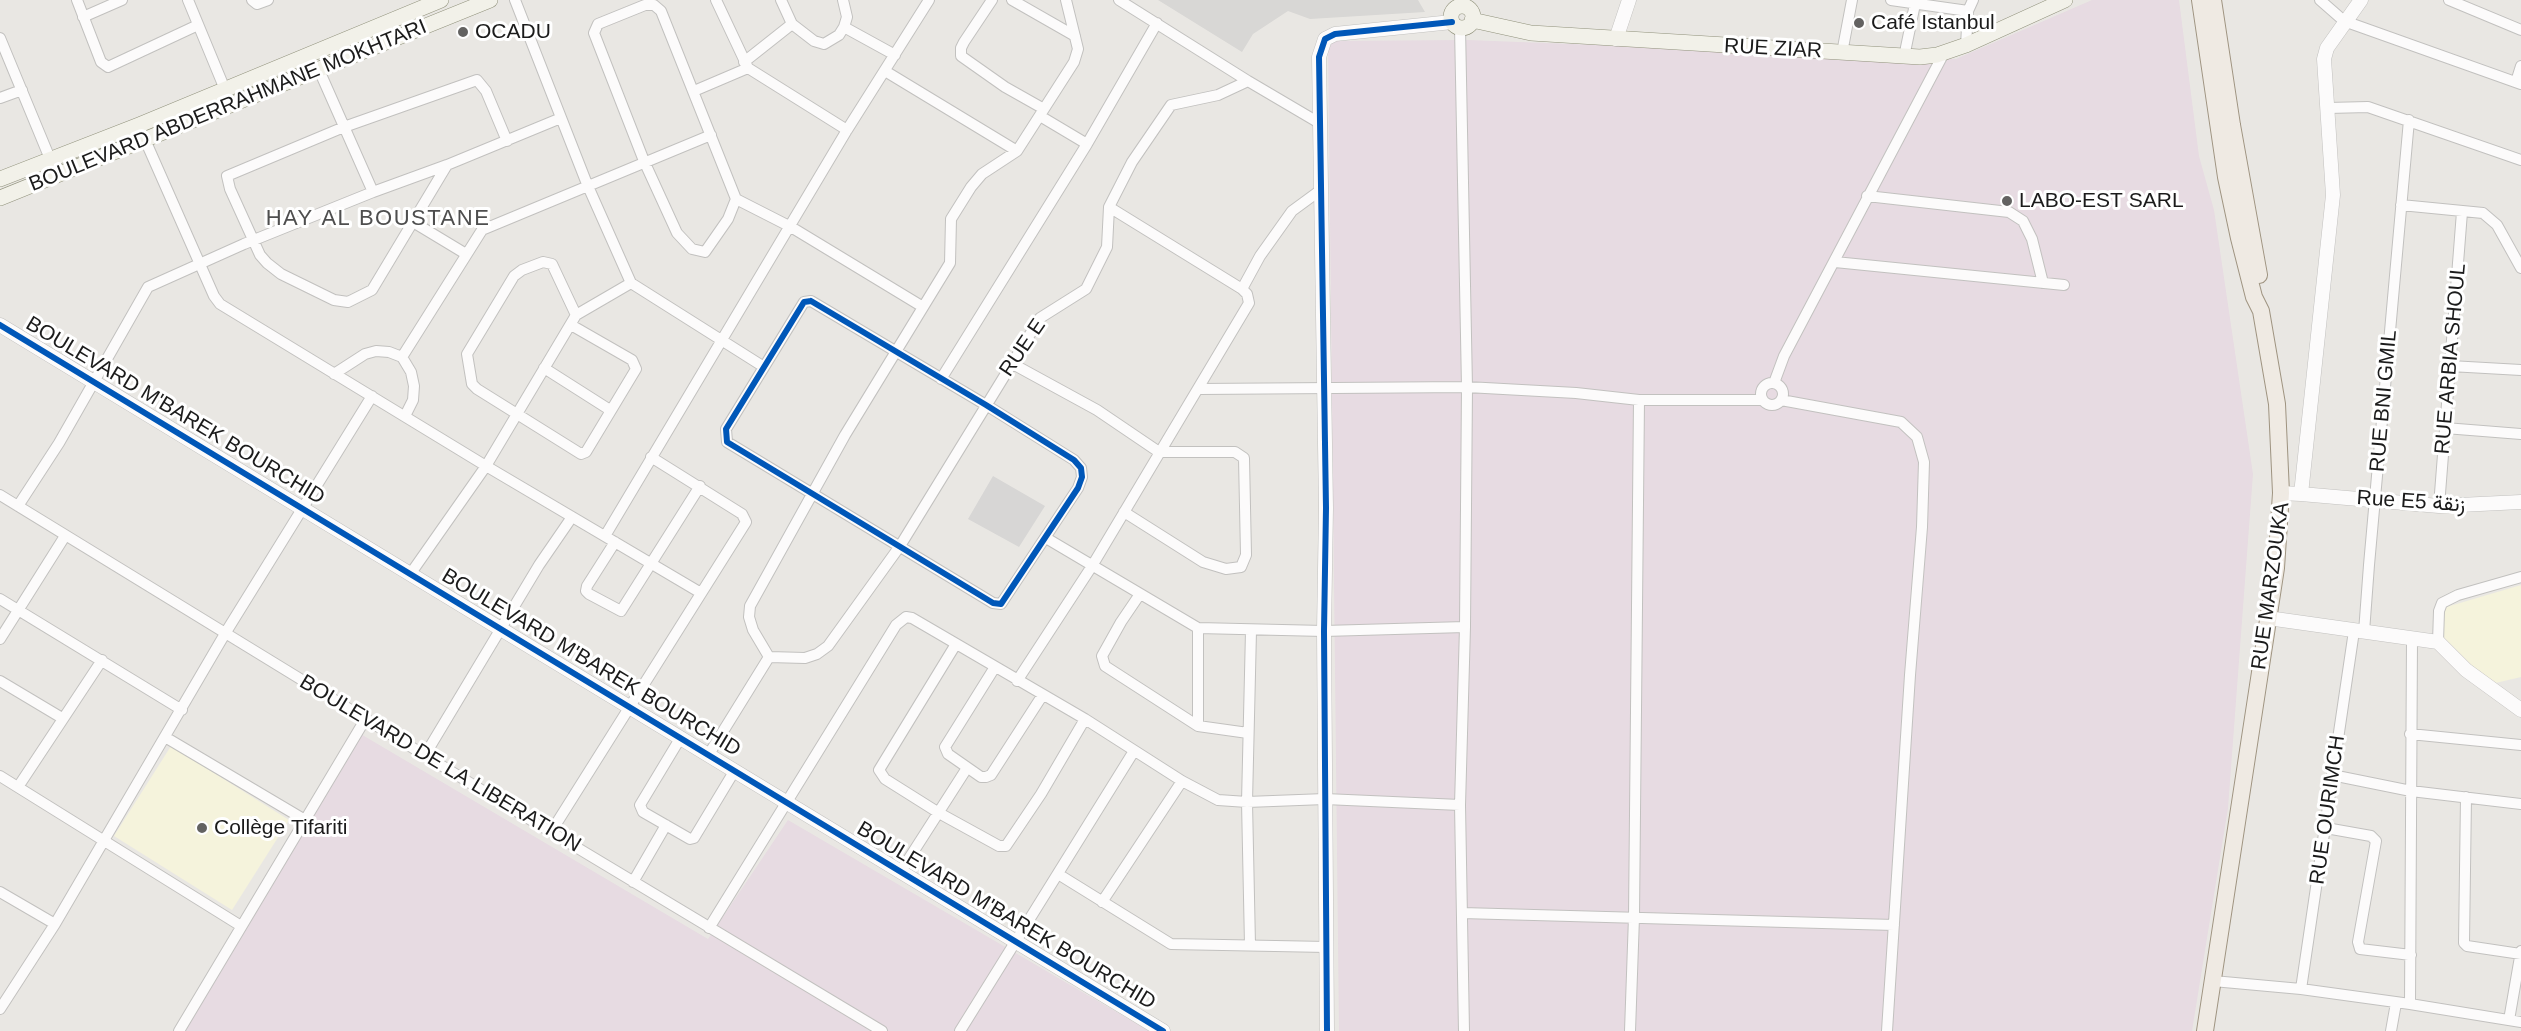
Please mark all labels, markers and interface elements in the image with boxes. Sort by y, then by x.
place label: Café Istanbul [1871,10,1995,36]
street label: BOULEVARD ABDERRAHMANE MOKHTARI [26,14,430,198]
marker: Café Istanbul [1852,16,1866,30]
place label: OCADU [475,19,551,45]
marker: OCADU [456,25,470,39]
street label: RUE ZIAR [1723,34,1823,64]
place label: LABO-EST SARL [2019,188,2184,214]
marker: LABO-EST SARL [2000,194,2014,208]
district label: HAY AL BOUSTANE [266,206,490,232]
street label: RUE ARBIA SHOUL [2430,263,2472,455]
street label: BOULEVARD M'BAREK BOURCHID [21,312,329,510]
street label: RUE E [995,314,1051,382]
street label: RUE BNI GMIL [2365,329,2403,473]
street label: Rue E5 زنقة [2356,486,2466,518]
street label: RUE MARZOUKA [2247,500,2295,672]
street label: BOULEVARD M'BAREK BOURCHID [437,564,745,762]
street label: BOULEVARD DE LA LIBERATION [295,670,585,858]
street label: RUE OURIMCH [2305,734,2351,886]
place label: Collège Tifariti [214,815,347,841]
street label: BOULEVARD M'BAREK BOURCHID [852,817,1160,1015]
marker: Collège Tifariti [195,821,209,835]

